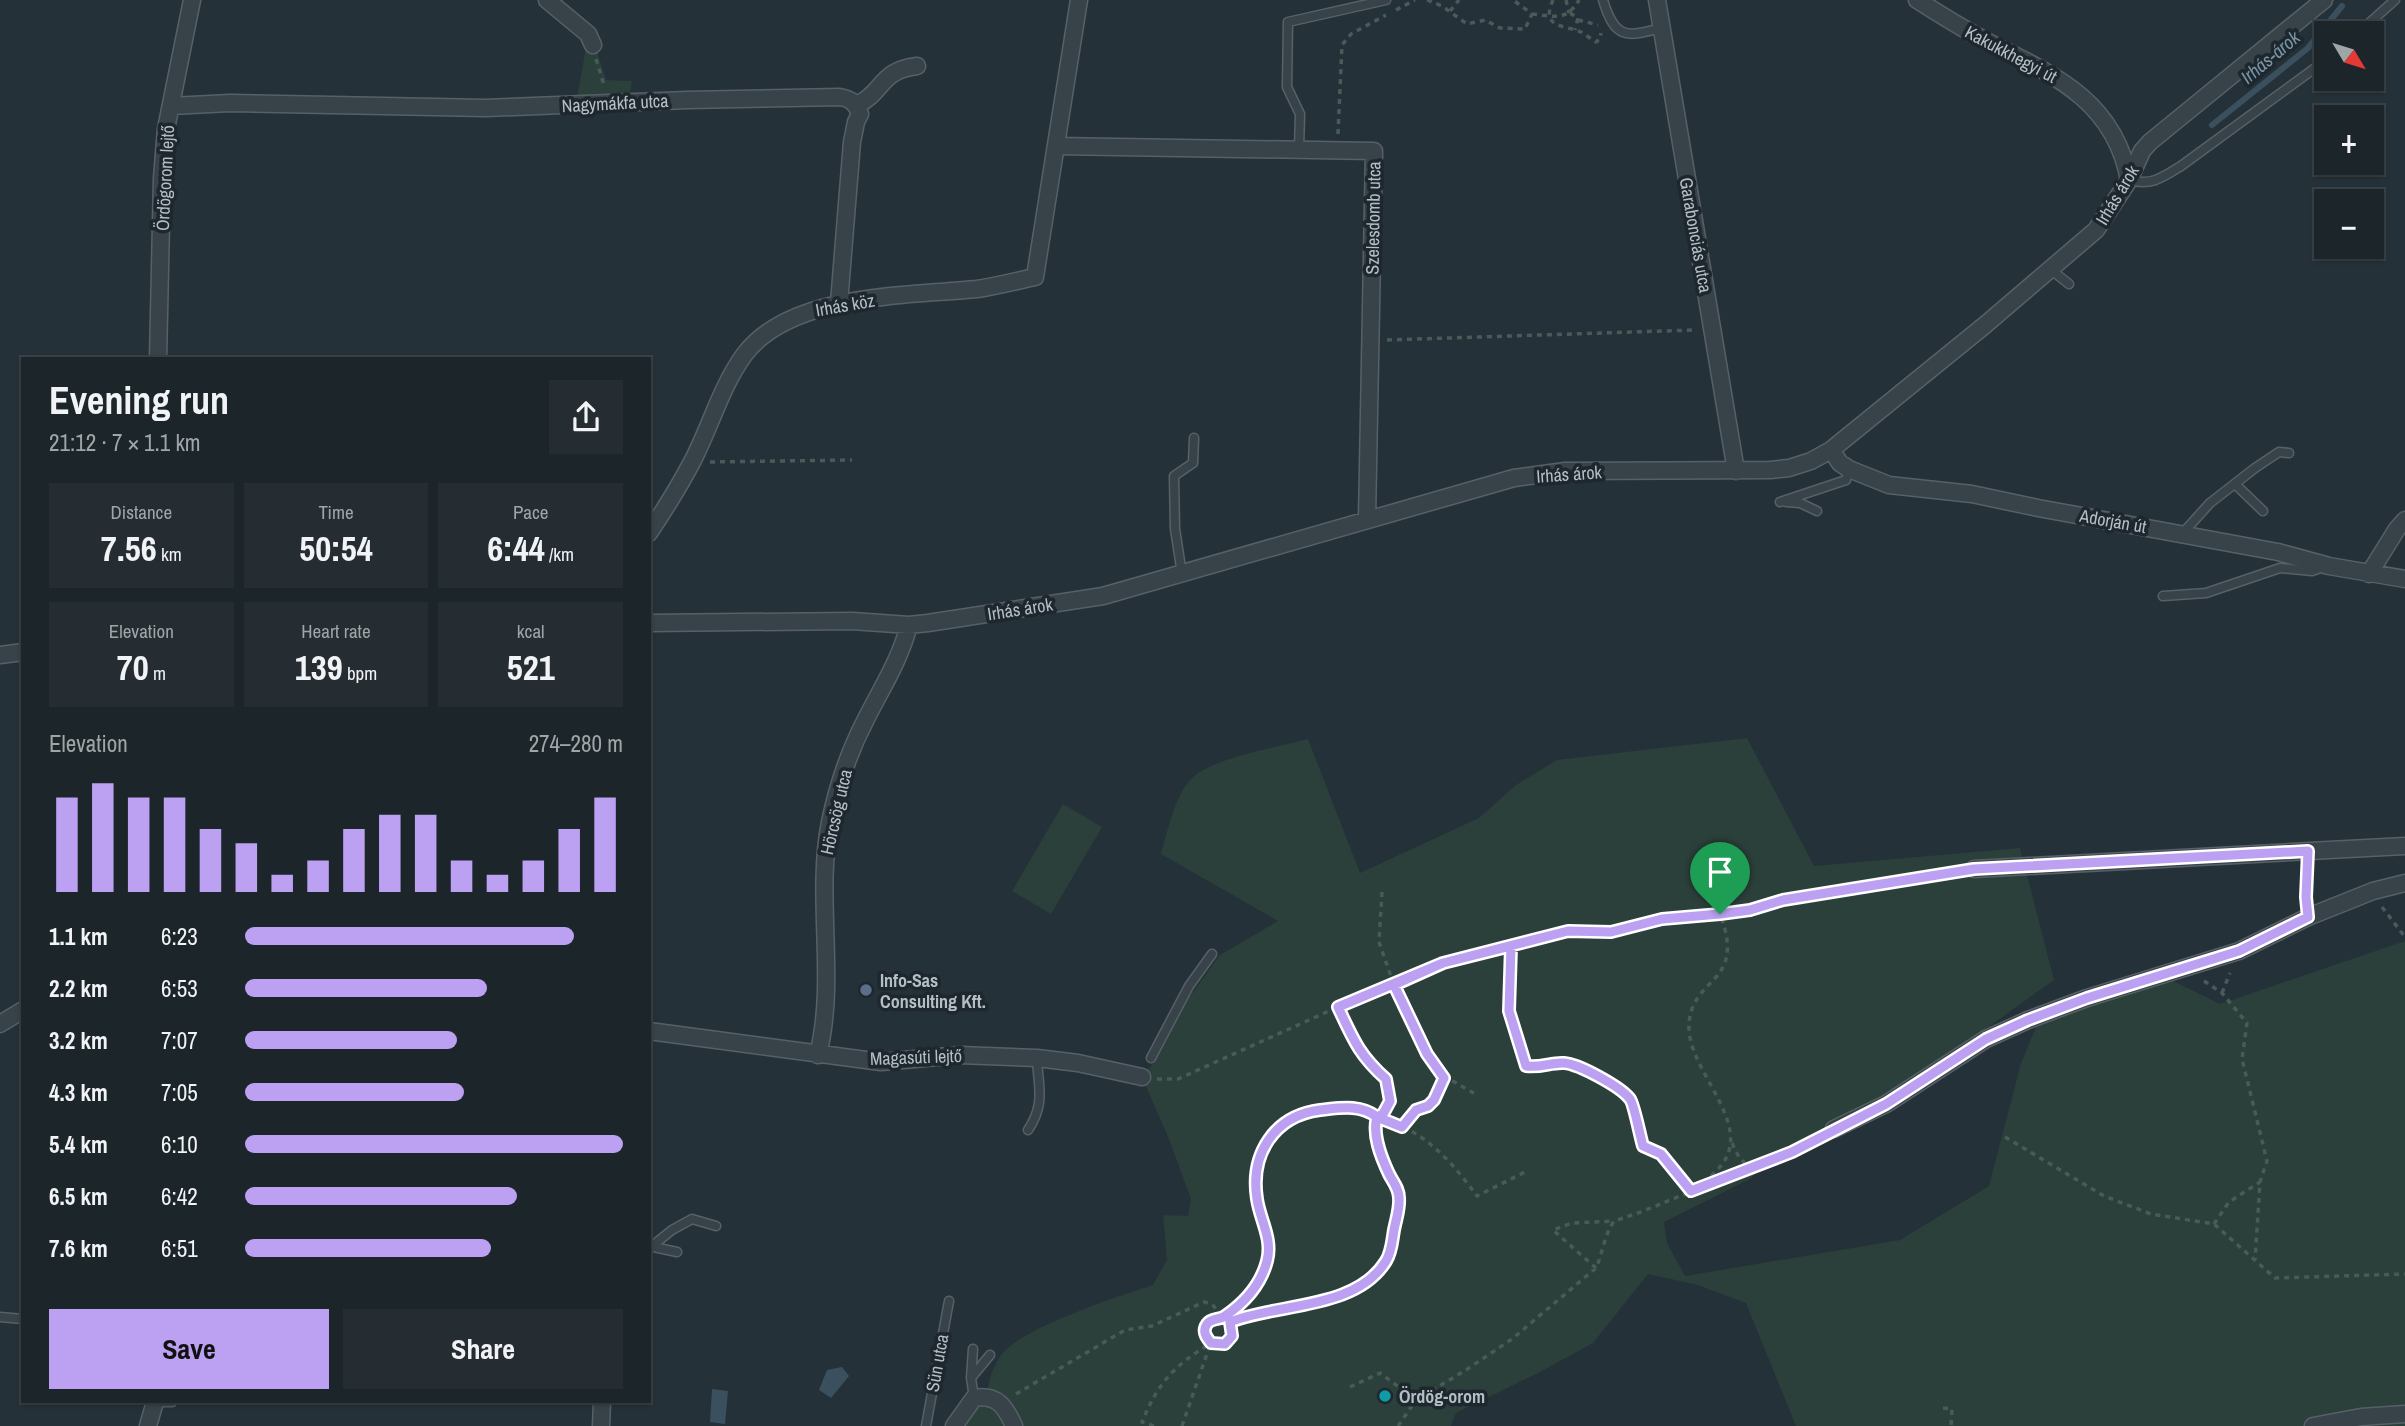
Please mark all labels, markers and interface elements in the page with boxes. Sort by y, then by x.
street label: Kakukkhegyi út [1961,19,2061,89]
north arrow [2314,21,2384,91]
map controls [2314,21,2384,259]
water label: Irhás-árok [2235,24,2306,90]
street label: Nagymákfa utca [561,88,669,118]
button: + [2314,105,2384,175]
street label: Ördögorom lejtő [150,125,180,231]
street label: Irhás árok [2089,160,2145,230]
street label: Szelesdomb utca [1360,161,1386,275]
street label: Garabonciás utca [1674,175,1718,295]
button: − [2314,189,2384,259]
street label: Irhás köz [813,287,877,323]
text: Evening run [49,375,229,426]
button: share [549,380,623,454]
text: 21:12 · 7 × 1.1 km [49,427,201,458]
street label: Irhás árok [1535,459,1603,489]
text: Distance [111,499,172,525]
text: Time [318,499,354,525]
text: Pace [513,499,548,525]
street label: Adorján út [2077,503,2148,539]
text: 7.56 [101,525,157,572]
text: 50:54 [299,525,373,572]
text: 6:44 [487,525,545,572]
text: km [157,541,182,567]
text: /km [545,541,574,567]
street label: Irhás árok [986,591,1055,626]
text: Elevation [109,618,174,644]
text: Heart rate [301,618,371,644]
text: kcal [517,618,545,644]
text: 70 [117,644,149,691]
text: 139 [295,644,343,691]
text: 521 [507,644,555,691]
text: m [149,660,166,686]
text: bpm [343,660,377,686]
text: Elevation [49,728,128,759]
text: 274–280 m [529,728,623,759]
street label: Hörcsög utca [814,767,858,857]
pin [1690,842,1750,914]
icon: arrive [1701,853,1739,891]
text: 1.1 km [49,921,108,952]
text: 6:23 [161,921,198,952]
place label: Info-Sas Consulting Kft. [880,968,986,1014]
text: 2.2 km [49,973,108,1004]
text: 6:53 [161,973,198,1004]
marker: Info-Sas Consulting Kft. [858,982,874,998]
text: 3.2 km [49,1025,108,1056]
text: 7:07 [161,1025,198,1056]
street label: Magasúti lejtő [870,1043,962,1071]
text: 4.3 km [49,1077,108,1108]
text: 7:05 [161,1077,198,1108]
text: 5.4 km [49,1129,108,1160]
text: 6:10 [161,1129,198,1160]
text: 6.5 km [49,1181,108,1212]
text: 6:42 [161,1181,198,1212]
text: 7.6 km [49,1233,108,1264]
text: 6:51 [161,1233,198,1264]
button: Save [49,1309,329,1389]
button: Share [343,1309,623,1389]
street label: Sün utca [920,1332,954,1394]
place label: Ördög-orom [1399,1384,1485,1409]
marker: Ördög-orom [1377,1388,1393,1404]

